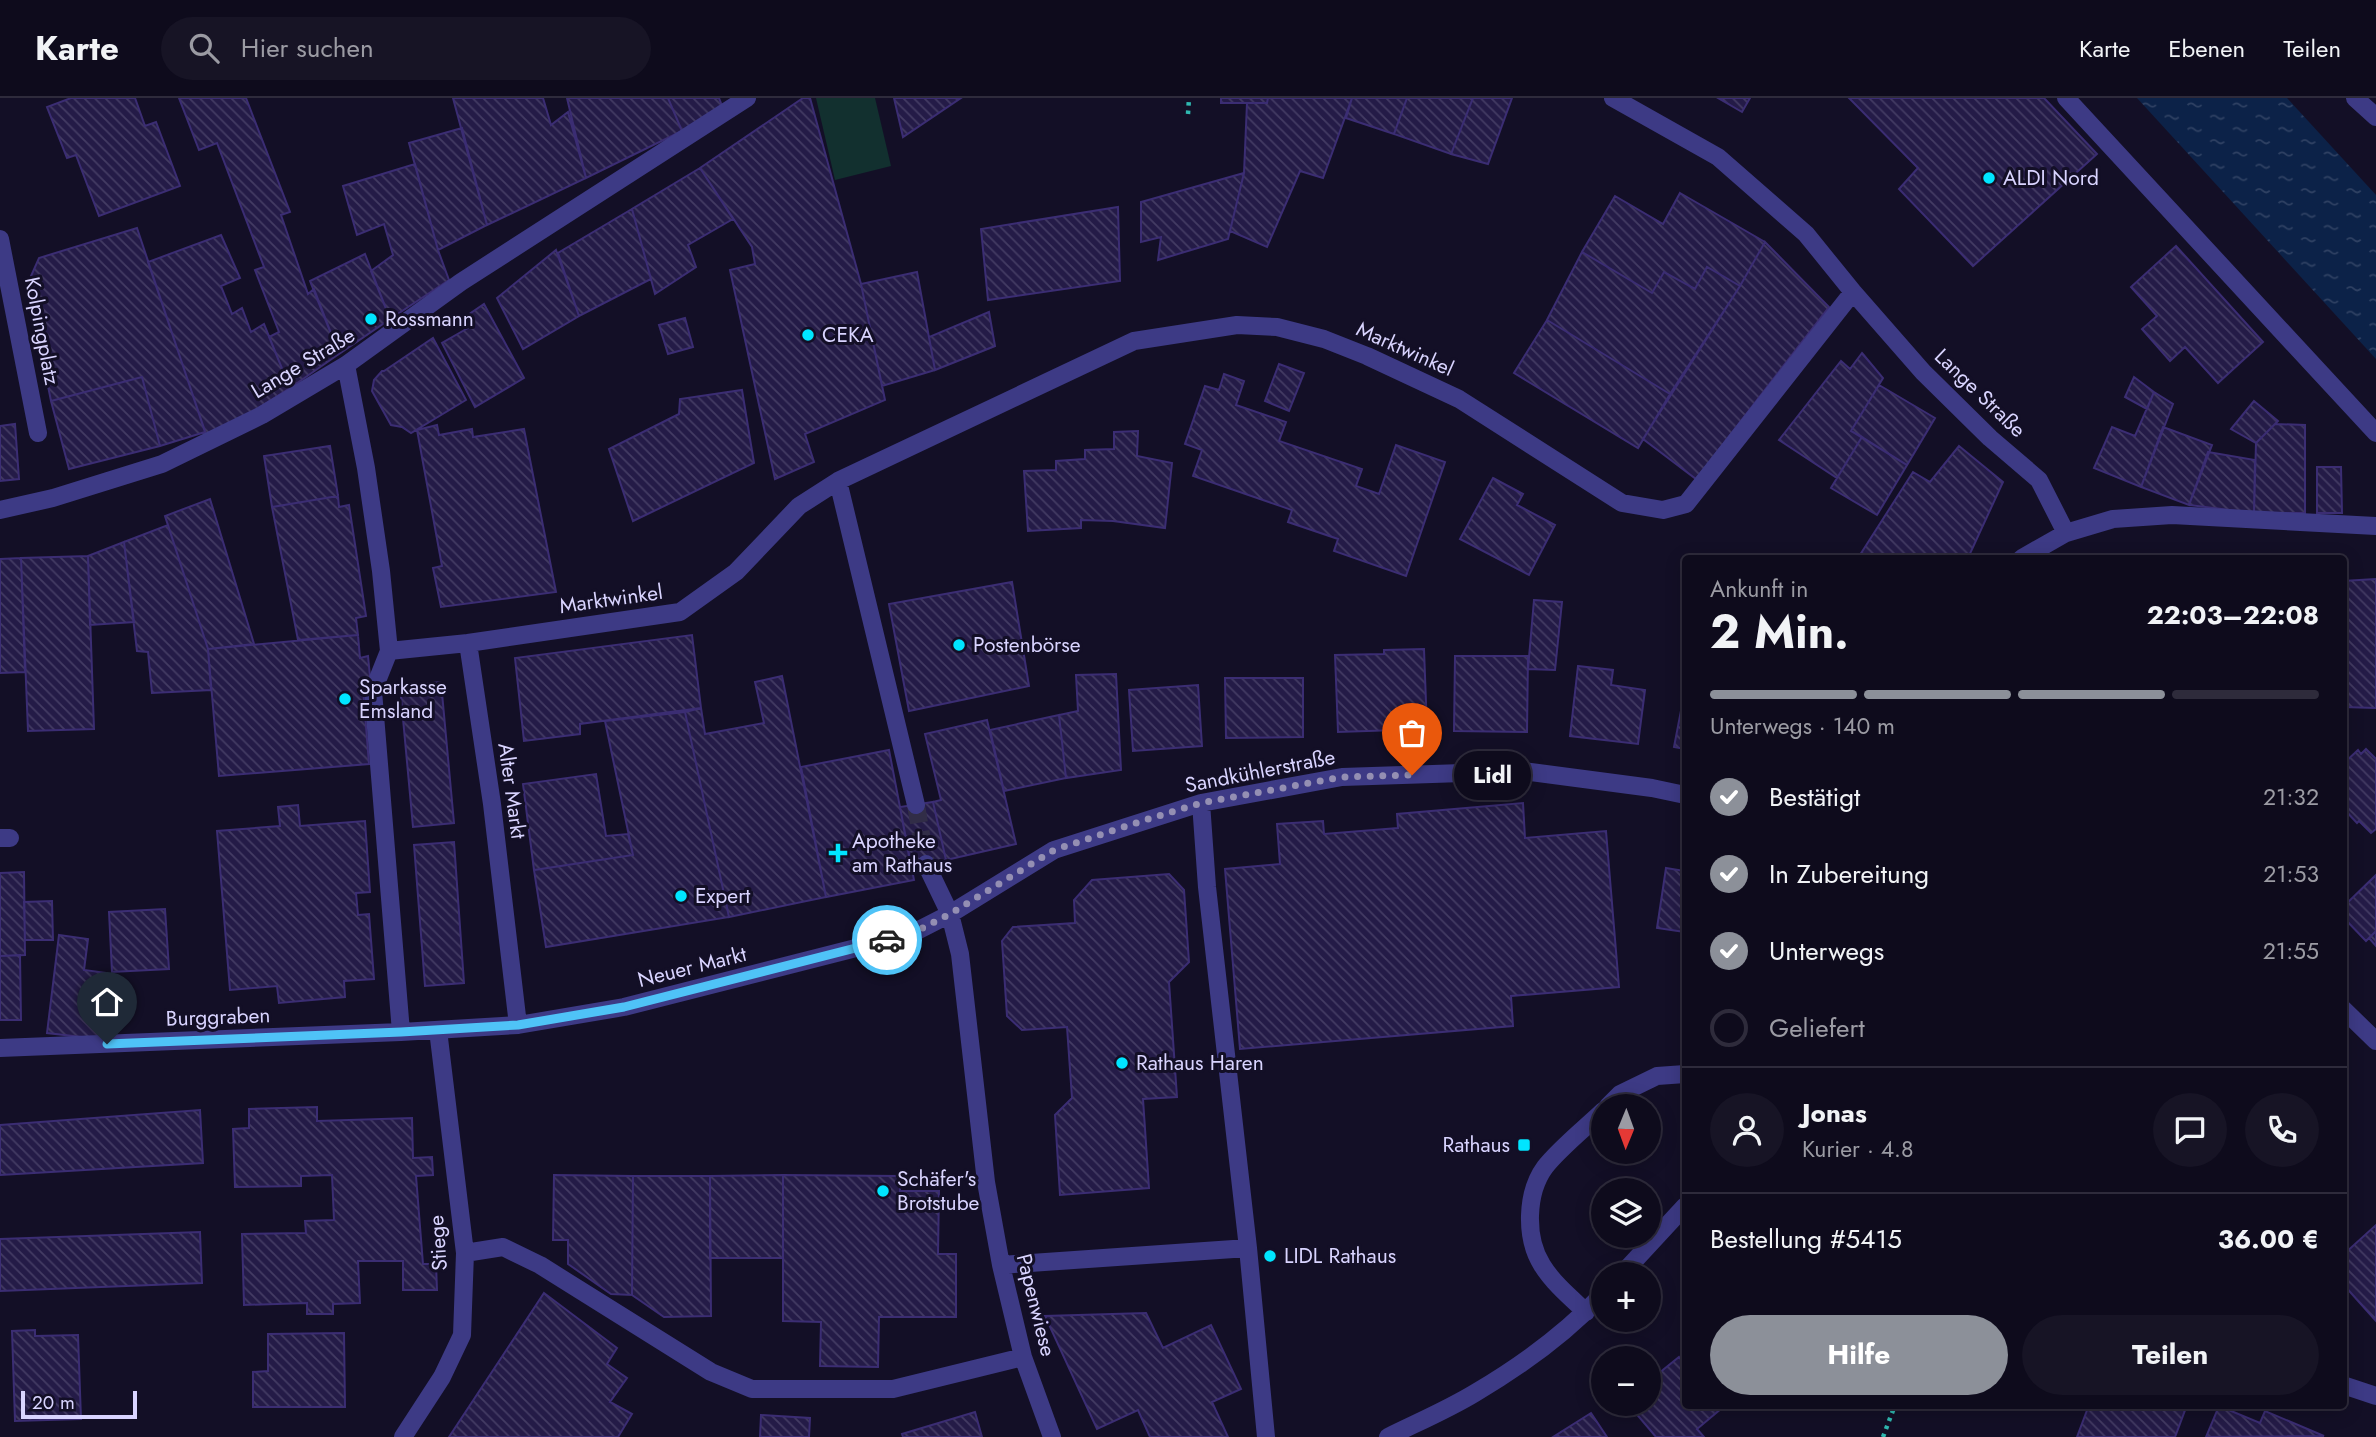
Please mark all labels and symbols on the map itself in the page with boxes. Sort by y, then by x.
place label: ALDI Nord [2003,163,2099,193]
marker: ALDI Nord [1981,170,1997,186]
street label: Kolpingplatz [17,274,67,388]
place label: Rossmann [385,304,474,334]
marker: Rossmann [363,311,379,327]
street label: Marktwinkel [1351,314,1459,384]
street label: Lange Straße [245,320,361,406]
place label: CEKA [822,320,874,350]
marker: CEKA [800,327,816,343]
street label: Lange Straße [1928,342,2032,444]
street label: Marktwinkel [557,577,665,621]
place label: Postenbörse [973,630,1081,660]
marker: Postenbörse [951,637,967,653]
place label: Sparkasse Emsland [359,672,447,726]
marker: Sparkasse Emsland [337,691,353,707]
pin [1382,703,1442,775]
street label: Alter Markt [490,741,534,841]
street label: Sandkühlerstraße [1182,742,1338,800]
callout: Lidl [1454,750,1531,800]
place label: Apotheke am Rathaus [852,826,952,880]
marker: Apotheke am Rathaus [830,845,846,861]
place label: Expert [695,881,750,911]
marker: Expert [673,888,689,904]
courier [852,905,922,975]
street label: Neuer Markt [635,939,749,995]
pin [77,972,137,1044]
street label: Burggraben [165,1000,271,1034]
place label: Rathaus Haren [1136,1048,1264,1078]
marker: Rathaus Haren [1114,1055,1130,1071]
north arrow [1591,1094,1661,1164]
place label: Rathaus [1442,1130,1510,1160]
marker: Rathaus [1516,1137,1532,1153]
place label: Schäfer's Brotstube [897,1164,980,1218]
marker: Schäfer's Brotstube [875,1183,891,1199]
street label: Stiege [421,1214,455,1272]
place label: LIDL Rathaus [1284,1241,1396,1271]
marker: LIDL Rathaus [1262,1248,1278,1264]
street label: Papenwiese [1009,1251,1063,1360]
scale bar [21,1388,136,1420]

